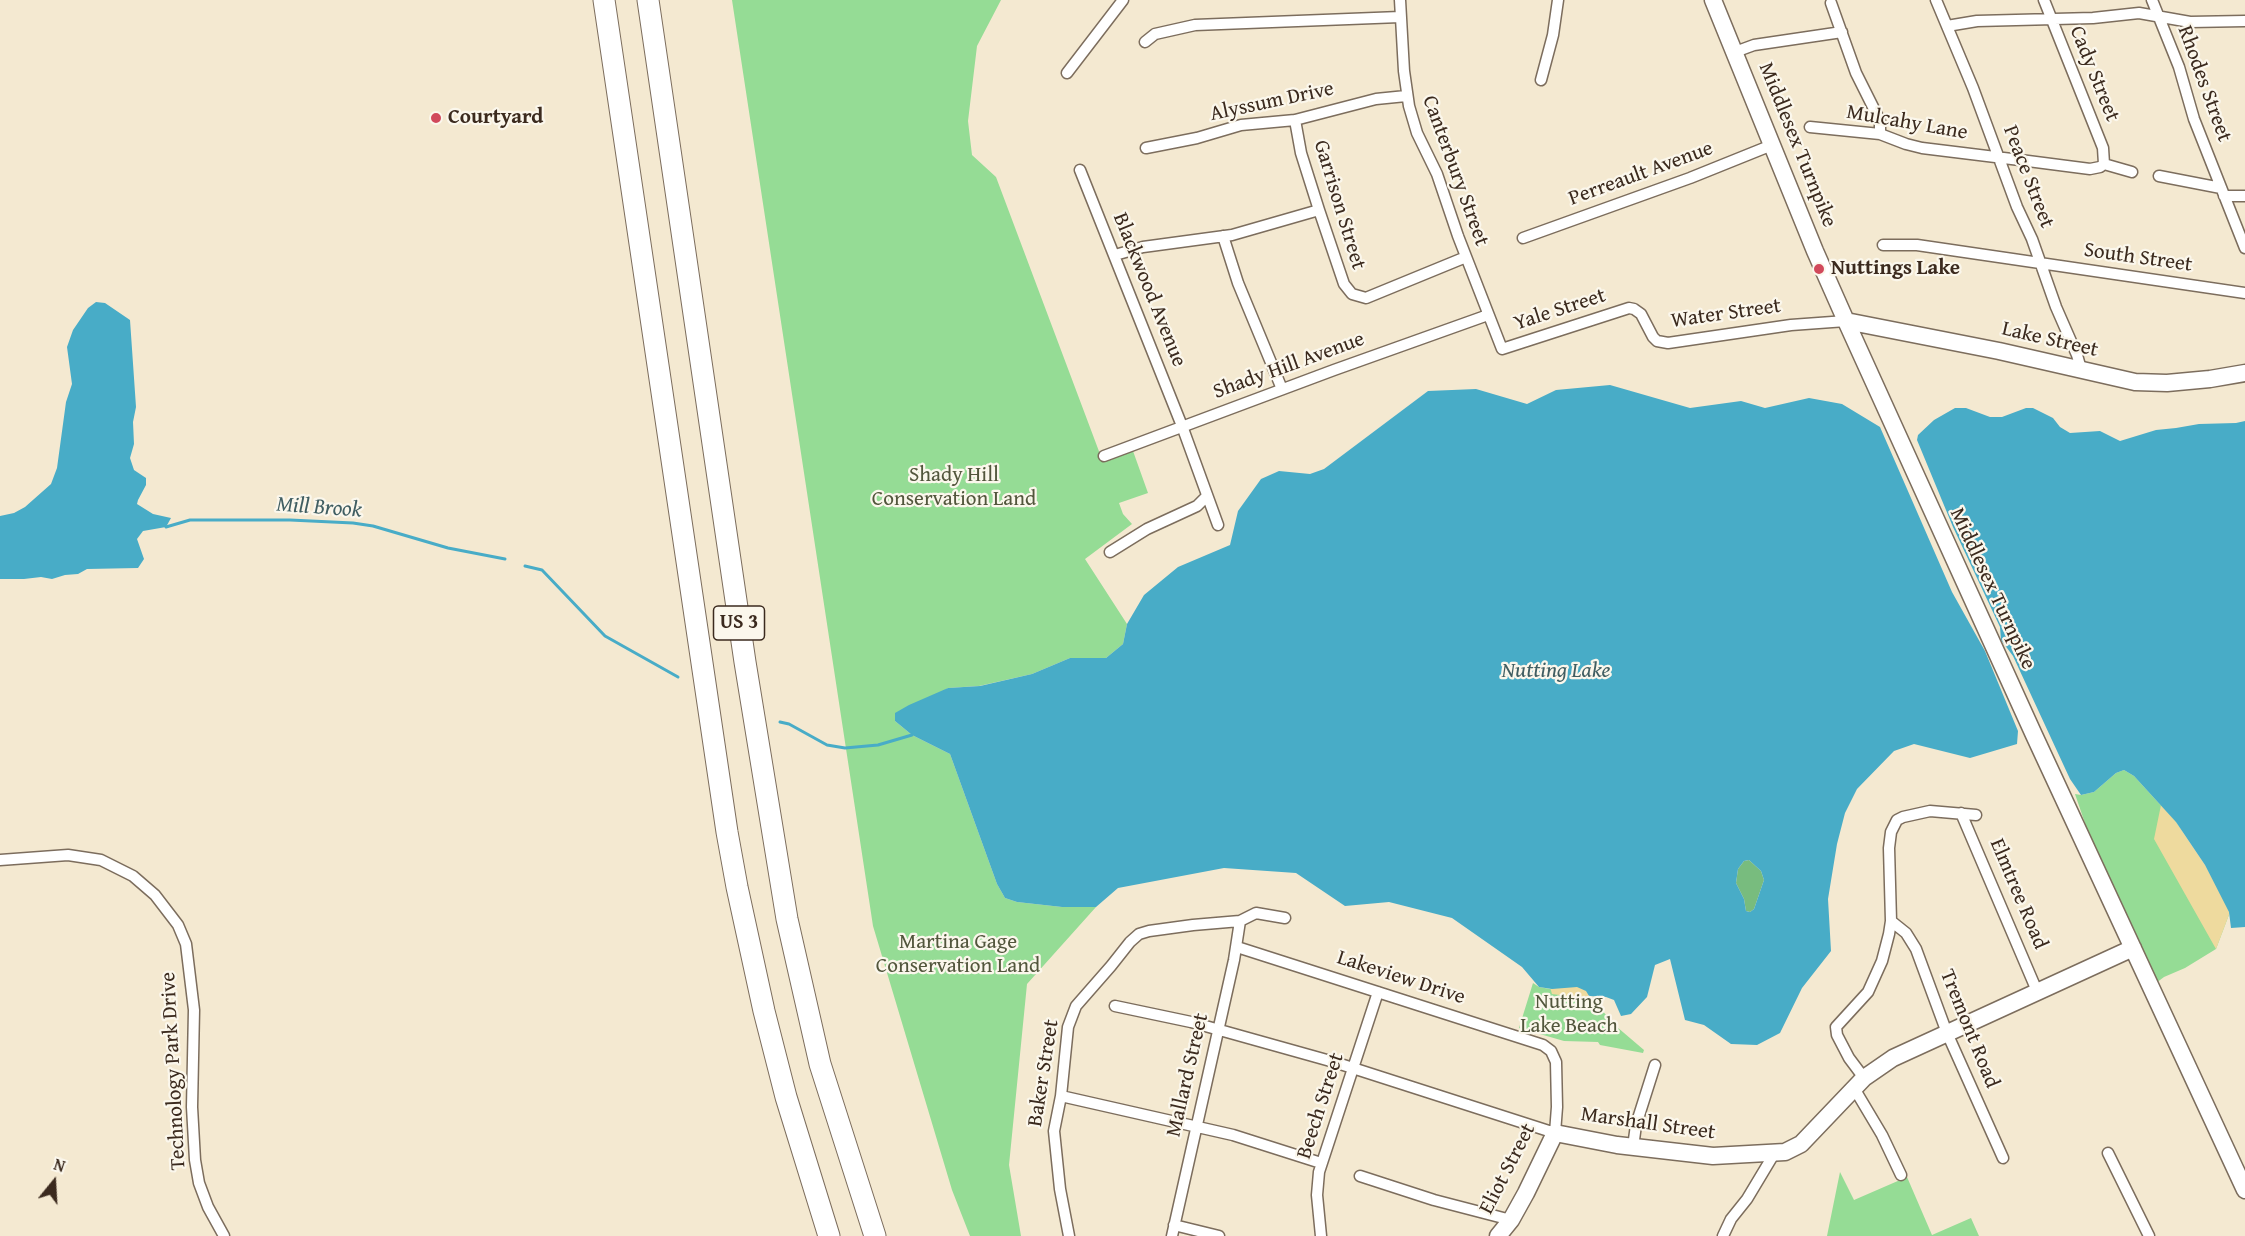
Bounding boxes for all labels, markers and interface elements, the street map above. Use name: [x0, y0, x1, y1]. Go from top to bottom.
street label: Rhodes Street: [2171, 22, 2237, 146]
street label: Cady Street: [2063, 23, 2125, 125]
street label: Middlesex Turnpike: [1752, 59, 1842, 231]
street label: Alyssum Drive: [1208, 77, 1336, 127]
street label: Canterbury Street: [1416, 92, 1494, 250]
street label: Mulcahy Lane: [1845, 100, 1969, 146]
place label: Courtyard: [448, 105, 543, 131]
marker: Courtyard: [429, 111, 443, 125]
street label: Peace Street: [1997, 122, 2059, 232]
street label: Perreault Avenue: [1565, 136, 1717, 212]
street label: Garrison Street: [1307, 137, 1371, 273]
street label: Blackwood Avenue: [1107, 209, 1191, 371]
street label: South Street: [2082, 238, 2194, 278]
place label: Nuttings Lake: [1831, 256, 1960, 282]
marker: Nuttings Lake: [1812, 262, 1826, 276]
street label: Yale Street: [1511, 283, 1609, 337]
street label: Water Street: [1669, 294, 1783, 334]
street label: Lake Street: [1999, 317, 2101, 363]
street label: Shady Hill Avenue: [1210, 327, 1368, 405]
park label: Shady Hill Conservation Land: [872, 463, 1036, 513]
water label: Mill Brook: [275, 492, 363, 524]
street label: Middlesex Turnpike: [1944, 504, 2040, 674]
road number: US 3: [714, 606, 764, 640]
water label: Nutting Lake: [1502, 658, 1610, 684]
street label: Elmtree Road: [1983, 835, 2053, 953]
park label: Martina Gage Conservation Land: [876, 930, 1040, 980]
street label: Lakeview Drive: [1334, 945, 1468, 1011]
street label: Tremont Road: [1934, 966, 2004, 1092]
street label: Technology Park Drive: [156, 971, 192, 1171]
park label: Nutting Lake Beach: [1520, 990, 1618, 1040]
street label: Mallard Street: [1162, 1011, 1214, 1139]
street label: Baker Street: [1023, 1018, 1065, 1128]
street label: Beech Street: [1292, 1050, 1350, 1162]
street label: Marshall Street: [1579, 1102, 1717, 1146]
street label: Eliot Street: [1474, 1119, 1542, 1219]
north arrow: [24, 1152, 84, 1212]
text: N: [51, 1152, 68, 1178]

